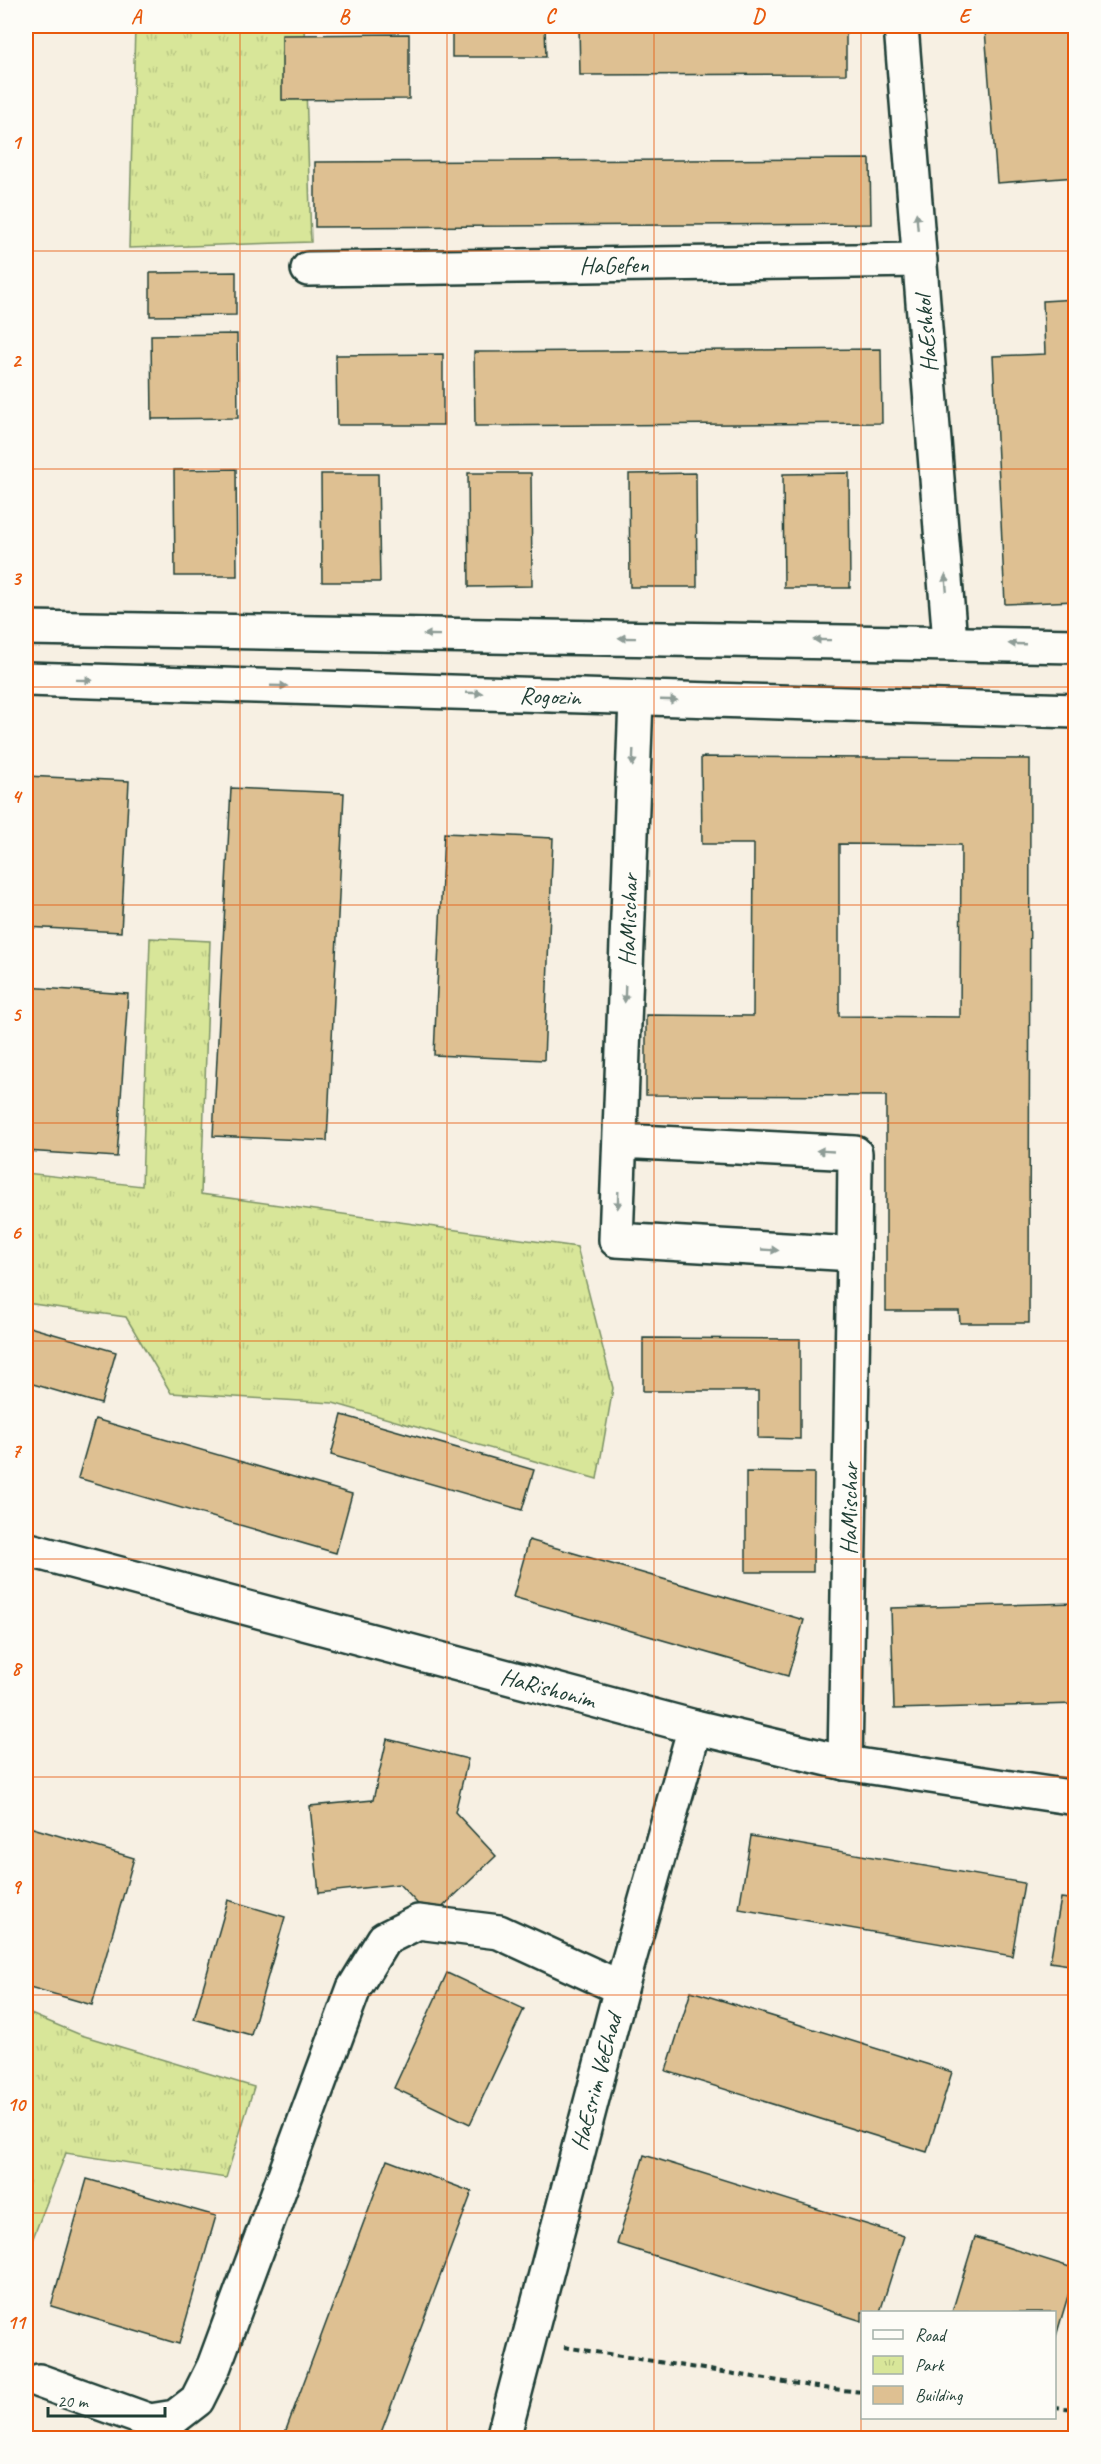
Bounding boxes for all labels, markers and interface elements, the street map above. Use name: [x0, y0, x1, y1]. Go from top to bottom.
text: A: [131, 4, 143, 29]
text: B: [339, 4, 351, 29]
text: C: [545, 4, 557, 29]
text: D: [752, 4, 766, 29]
text: E: [959, 4, 973, 29]
text: 1: [12, 130, 23, 155]
one-way arrow: [912, 212, 922, 231]
street label: HaGefen: [579, 249, 649, 281]
street label: HaEshkol: [907, 290, 944, 374]
text: 2: [12, 348, 23, 373]
text: 3: [12, 566, 23, 591]
one-way arrow: [941, 574, 951, 593]
one-way arrow: [423, 630, 442, 640]
one-way arrow: [618, 633, 637, 642]
one-way arrow: [813, 635, 832, 645]
one-way arrow: [1008, 639, 1027, 648]
one-way arrow: [74, 675, 93, 685]
street label: Rogozin: [519, 680, 582, 712]
one-way arrow: [269, 682, 288, 691]
one-way arrow: [464, 689, 483, 698]
one-way arrow: [659, 695, 678, 705]
one-way arrow: [629, 748, 638, 767]
text: 4: [12, 784, 24, 809]
street label: HaMischar: [611, 871, 645, 966]
one-way arrow: [620, 985, 630, 1004]
text: 5: [12, 1002, 23, 1027]
one-way arrow: [816, 1147, 835, 1156]
one-way arrow: [613, 1190, 622, 1209]
text: 6: [11, 1220, 22, 1245]
one-way arrow: [761, 1245, 780, 1254]
text: 7: [12, 1438, 23, 1463]
street label: HaMischar: [833, 1461, 865, 1555]
text: 8: [12, 1656, 24, 1681]
street label: HaRishonim: [497, 1661, 601, 1716]
text: 9: [12, 1874, 23, 1899]
street label: HaEsrim VeEhad: [563, 2007, 630, 2153]
text: 10: [7, 2092, 27, 2117]
text: 11: [7, 2310, 27, 2335]
legend: [861, 2311, 1056, 2419]
text: Road: [915, 2324, 948, 2346]
text: Park: [915, 2354, 945, 2376]
scale bar: [48, 2380, 165, 2418]
text: Building: [915, 2384, 964, 2406]
text: 20 m: [57, 2390, 90, 2412]

